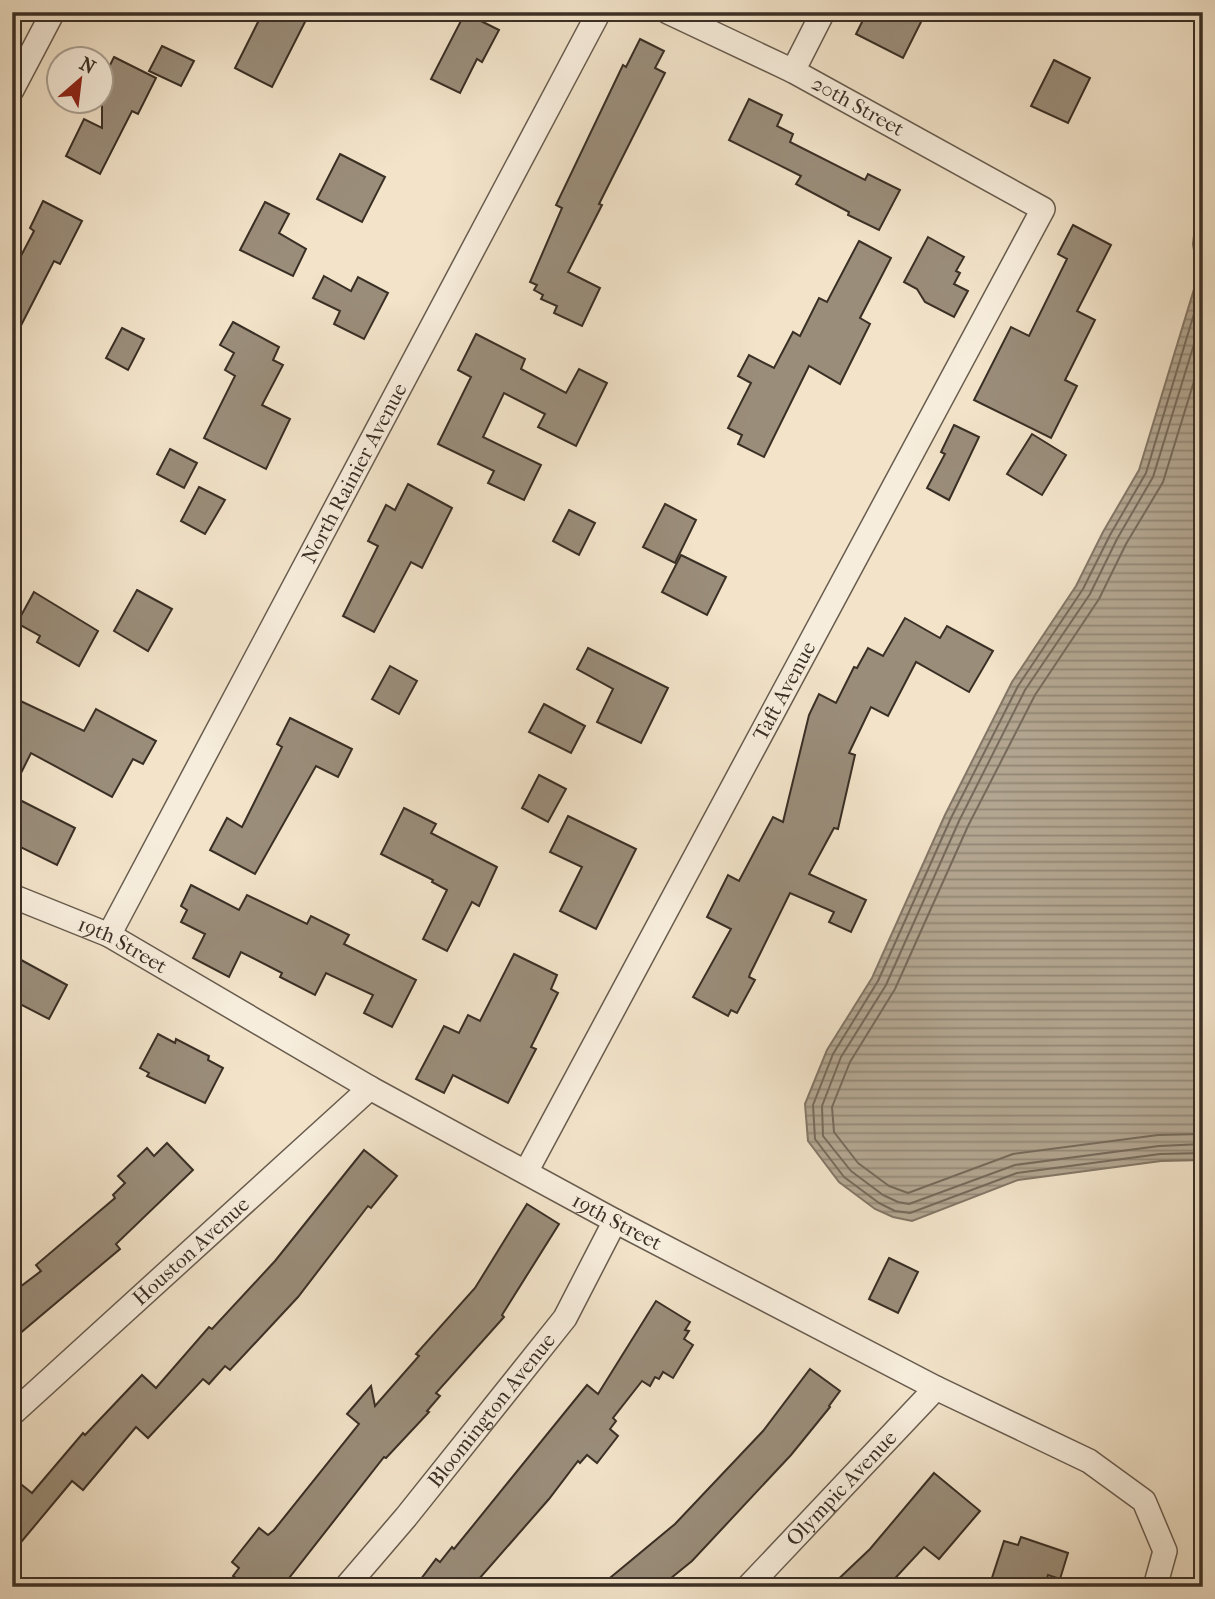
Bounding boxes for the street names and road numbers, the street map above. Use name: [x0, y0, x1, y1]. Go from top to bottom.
street label: 20th Street: [808, 71, 909, 141]
street label: North Rainier Avenue: [297, 379, 412, 567]
street label: Taft Avenue: [748, 637, 821, 745]
street label: 19th Street: [74, 912, 172, 979]
street label: 19th Street: [568, 1188, 666, 1255]
street label: Houston Avenue: [128, 1192, 254, 1310]
street label: Bloomington Avenue: [423, 1328, 560, 1492]
street label: Olympic Avenue: [781, 1426, 901, 1551]

